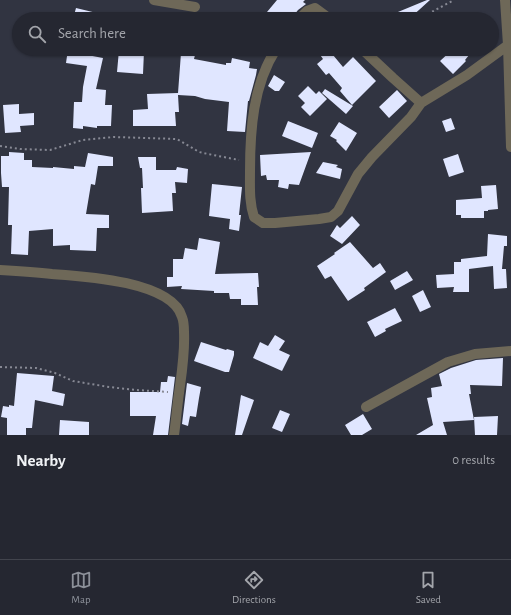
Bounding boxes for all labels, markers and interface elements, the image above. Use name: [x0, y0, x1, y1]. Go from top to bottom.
search box: [12, 12, 499, 56]
icon: search: [26, 23, 48, 45]
text: Search here: [58, 26, 126, 41]
text: Nearby: [16, 452, 66, 469]
text: 0 results: [452, 454, 495, 467]
tab: Map: [70, 569, 92, 606]
tab: Directions: [232, 569, 276, 606]
tab: Saved: [416, 569, 441, 606]

